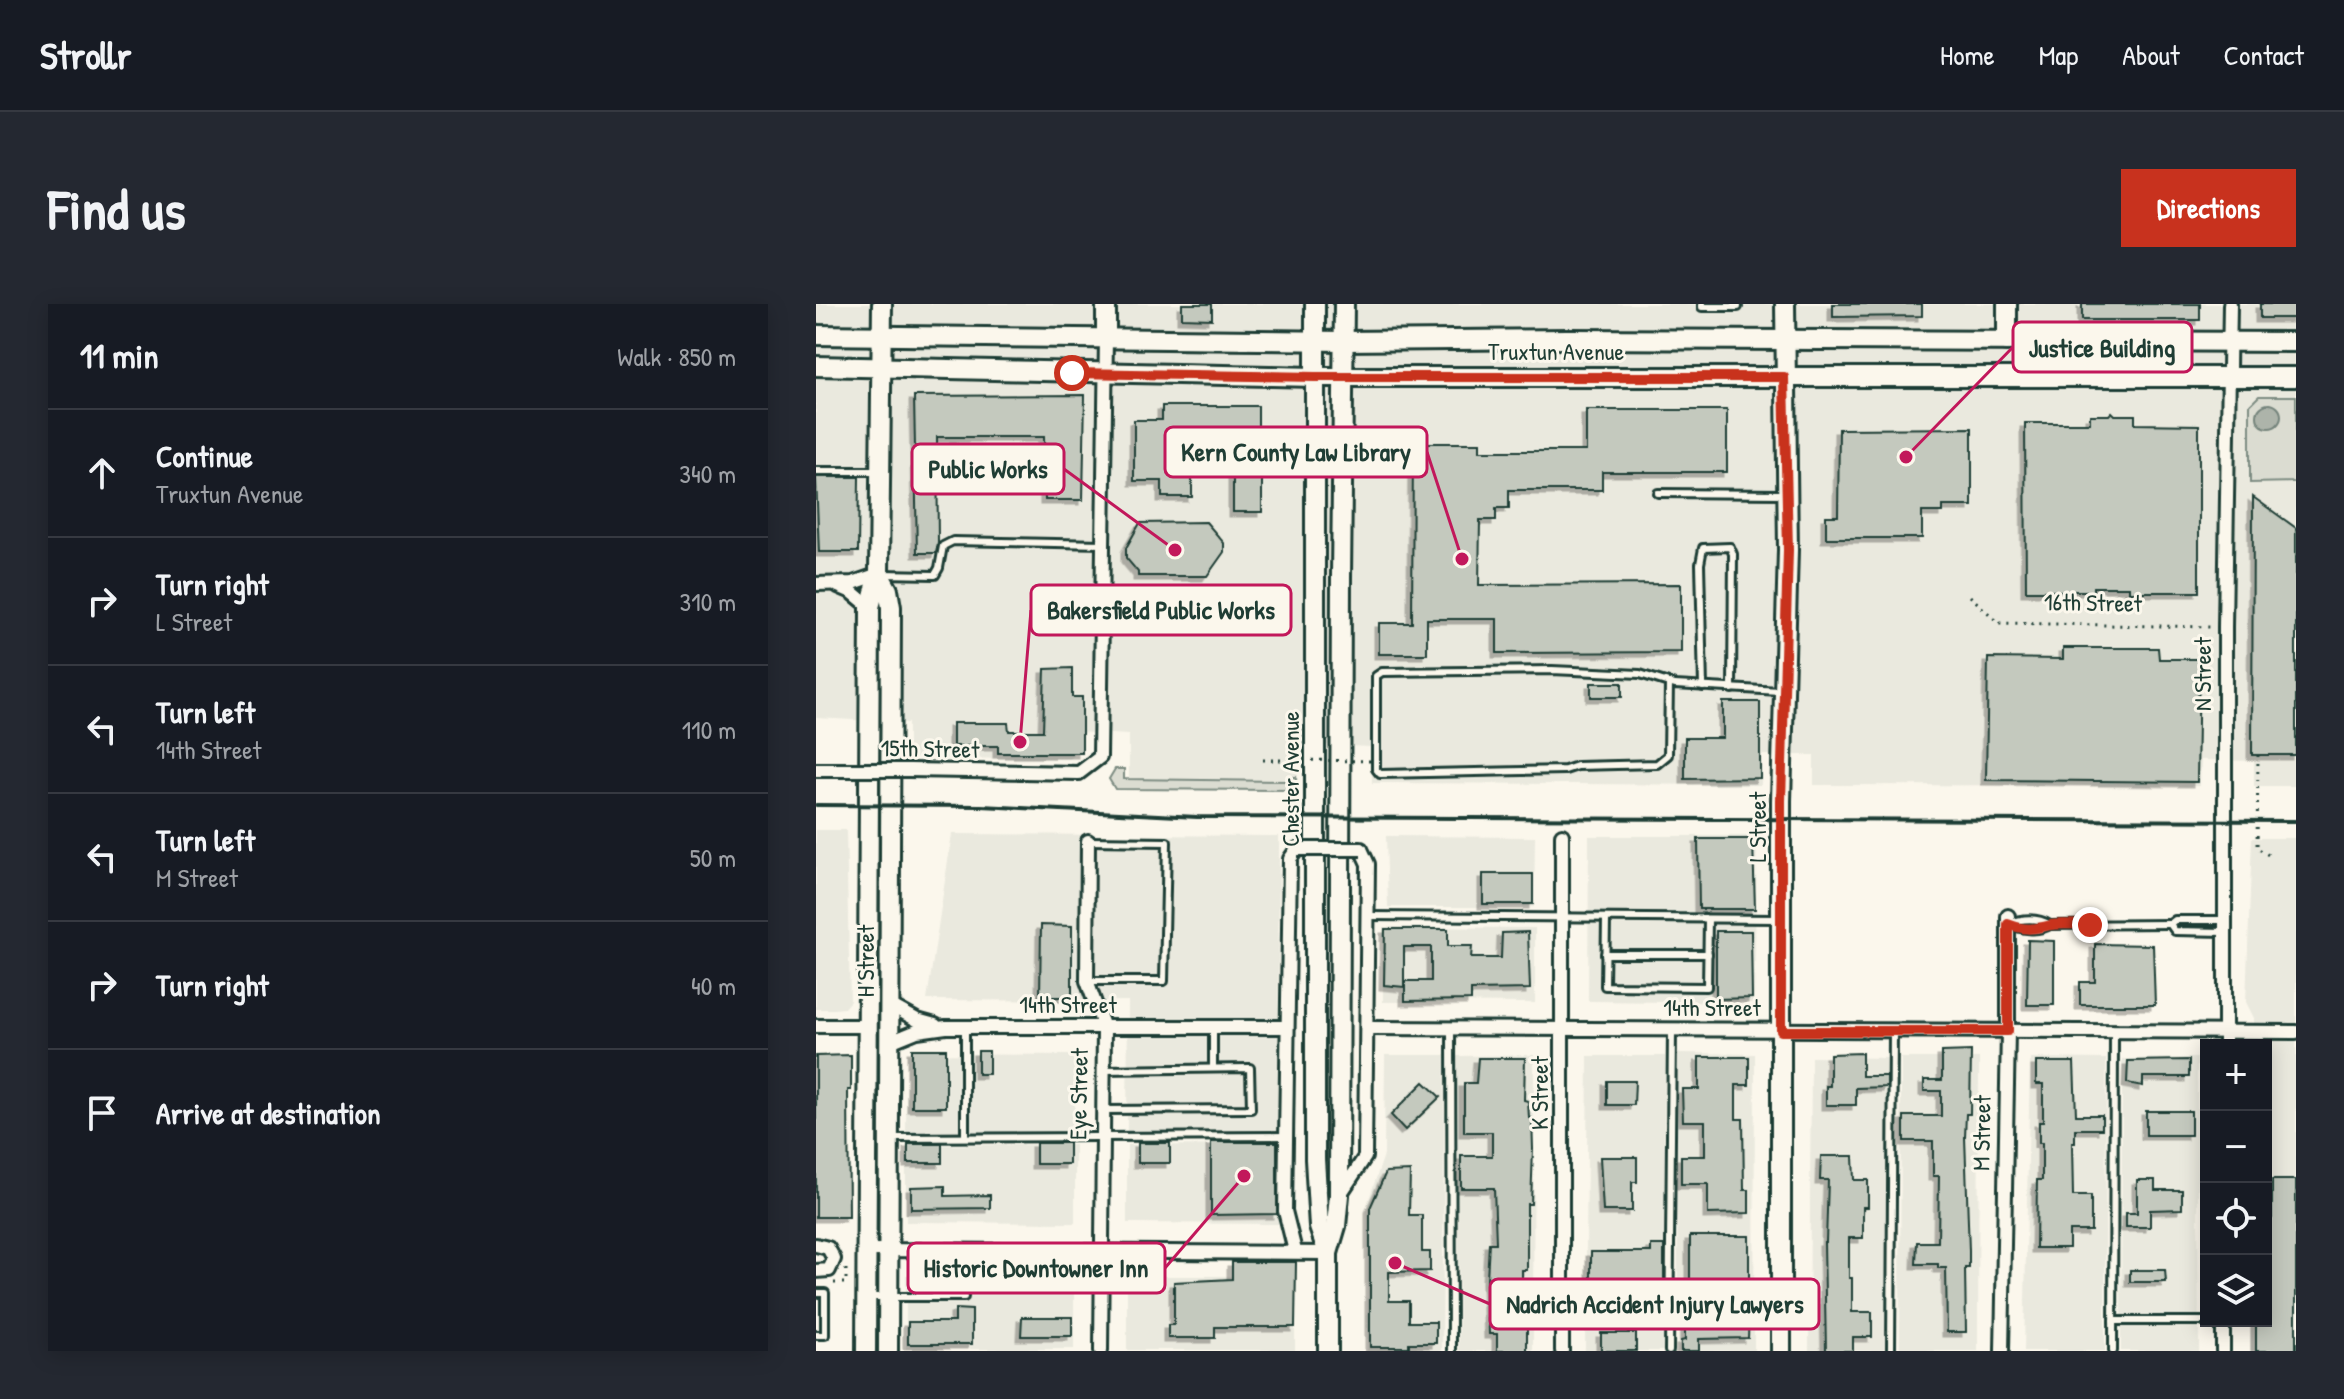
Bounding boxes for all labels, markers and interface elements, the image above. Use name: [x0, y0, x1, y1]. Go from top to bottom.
text: Strollr: [40, 29, 131, 81]
text: Home: [1940, 36, 1995, 74]
text: Map: [2039, 36, 2078, 74]
text: About: [2122, 36, 2180, 74]
text: Contact: [2224, 36, 2304, 74]
button: Directions: [2121, 169, 2296, 247]
text: Find us: [48, 171, 186, 246]
callout: Justice Building: [2013, 322, 2192, 372]
text: Justice Building: [2029, 330, 2176, 366]
text: 11 min: [80, 333, 159, 379]
street label: Truxtun Avenue: [1488, 335, 1624, 367]
text: Walk · 850 m: [617, 339, 736, 374]
route start: [1054, 355, 1090, 391]
callout: Kern County Law Library: [1165, 427, 1427, 477]
text: Kern County Law Library: [1181, 434, 1411, 470]
text: Continue: [156, 436, 253, 476]
callout: Public Works: [912, 444, 1064, 494]
icon: ahead: [80, 451, 124, 495]
text: Public Works: [928, 451, 1048, 486]
text: 340 m: [679, 456, 736, 491]
text: Truxtun Avenue: [156, 476, 303, 511]
text: Turn right: [156, 564, 269, 604]
icon: right: [80, 579, 124, 623]
text: 310 m: [680, 584, 736, 619]
callout: Bakersfield Public Works: [1031, 585, 1291, 635]
street label: 16th Street: [2044, 585, 2143, 619]
text: Bakersfield Public Works: [1047, 592, 1275, 627]
text: L Street: [156, 604, 232, 639]
street label: N Street: [2186, 636, 2218, 711]
text: Turn left: [156, 692, 255, 732]
icon: left: [80, 707, 124, 751]
street label: Chester Avenue: [1274, 711, 1306, 847]
text: 110 m: [682, 712, 736, 747]
street label: 15th Street: [880, 731, 980, 765]
text: 14th Street: [156, 732, 262, 767]
street label: L Street: [1741, 791, 1773, 862]
text: Turn left: [156, 820, 255, 860]
icon: left: [80, 835, 124, 879]
text: 50 m: [690, 840, 736, 875]
text: M Street: [156, 860, 238, 895]
route end: [2072, 907, 2108, 943]
street label: H Street: [849, 924, 881, 997]
icon: right: [80, 963, 124, 1007]
text: Turn right: [156, 965, 269, 1005]
text: 40 m: [691, 968, 736, 1003]
street label: 14th Street: [1019, 988, 1117, 1020]
street label: 14th Street: [1663, 991, 1761, 1023]
map controls: [2200, 1039, 2272, 1327]
button: +: [2200, 1039, 2272, 1111]
street label: Eye Street: [1061, 1047, 1095, 1140]
street label: K Street: [1523, 1055, 1555, 1130]
icon: arrive: [80, 1091, 124, 1135]
text: Arrive at destination: [156, 1093, 381, 1133]
street label: M Street: [1964, 1094, 1998, 1171]
button: −: [2200, 1111, 2272, 1183]
button: locate: [2200, 1183, 2272, 1255]
callout: Historic Downtowner Inn: [908, 1243, 1165, 1293]
text: Historic Downtowner Inn: [923, 1250, 1149, 1285]
button: layers: [2200, 1255, 2272, 1327]
callout: Nadrich Accident Injury Lawyers: [1490, 1279, 1819, 1329]
text: Nadrich Accident Injury Lawyers: [1506, 1286, 1804, 1322]

